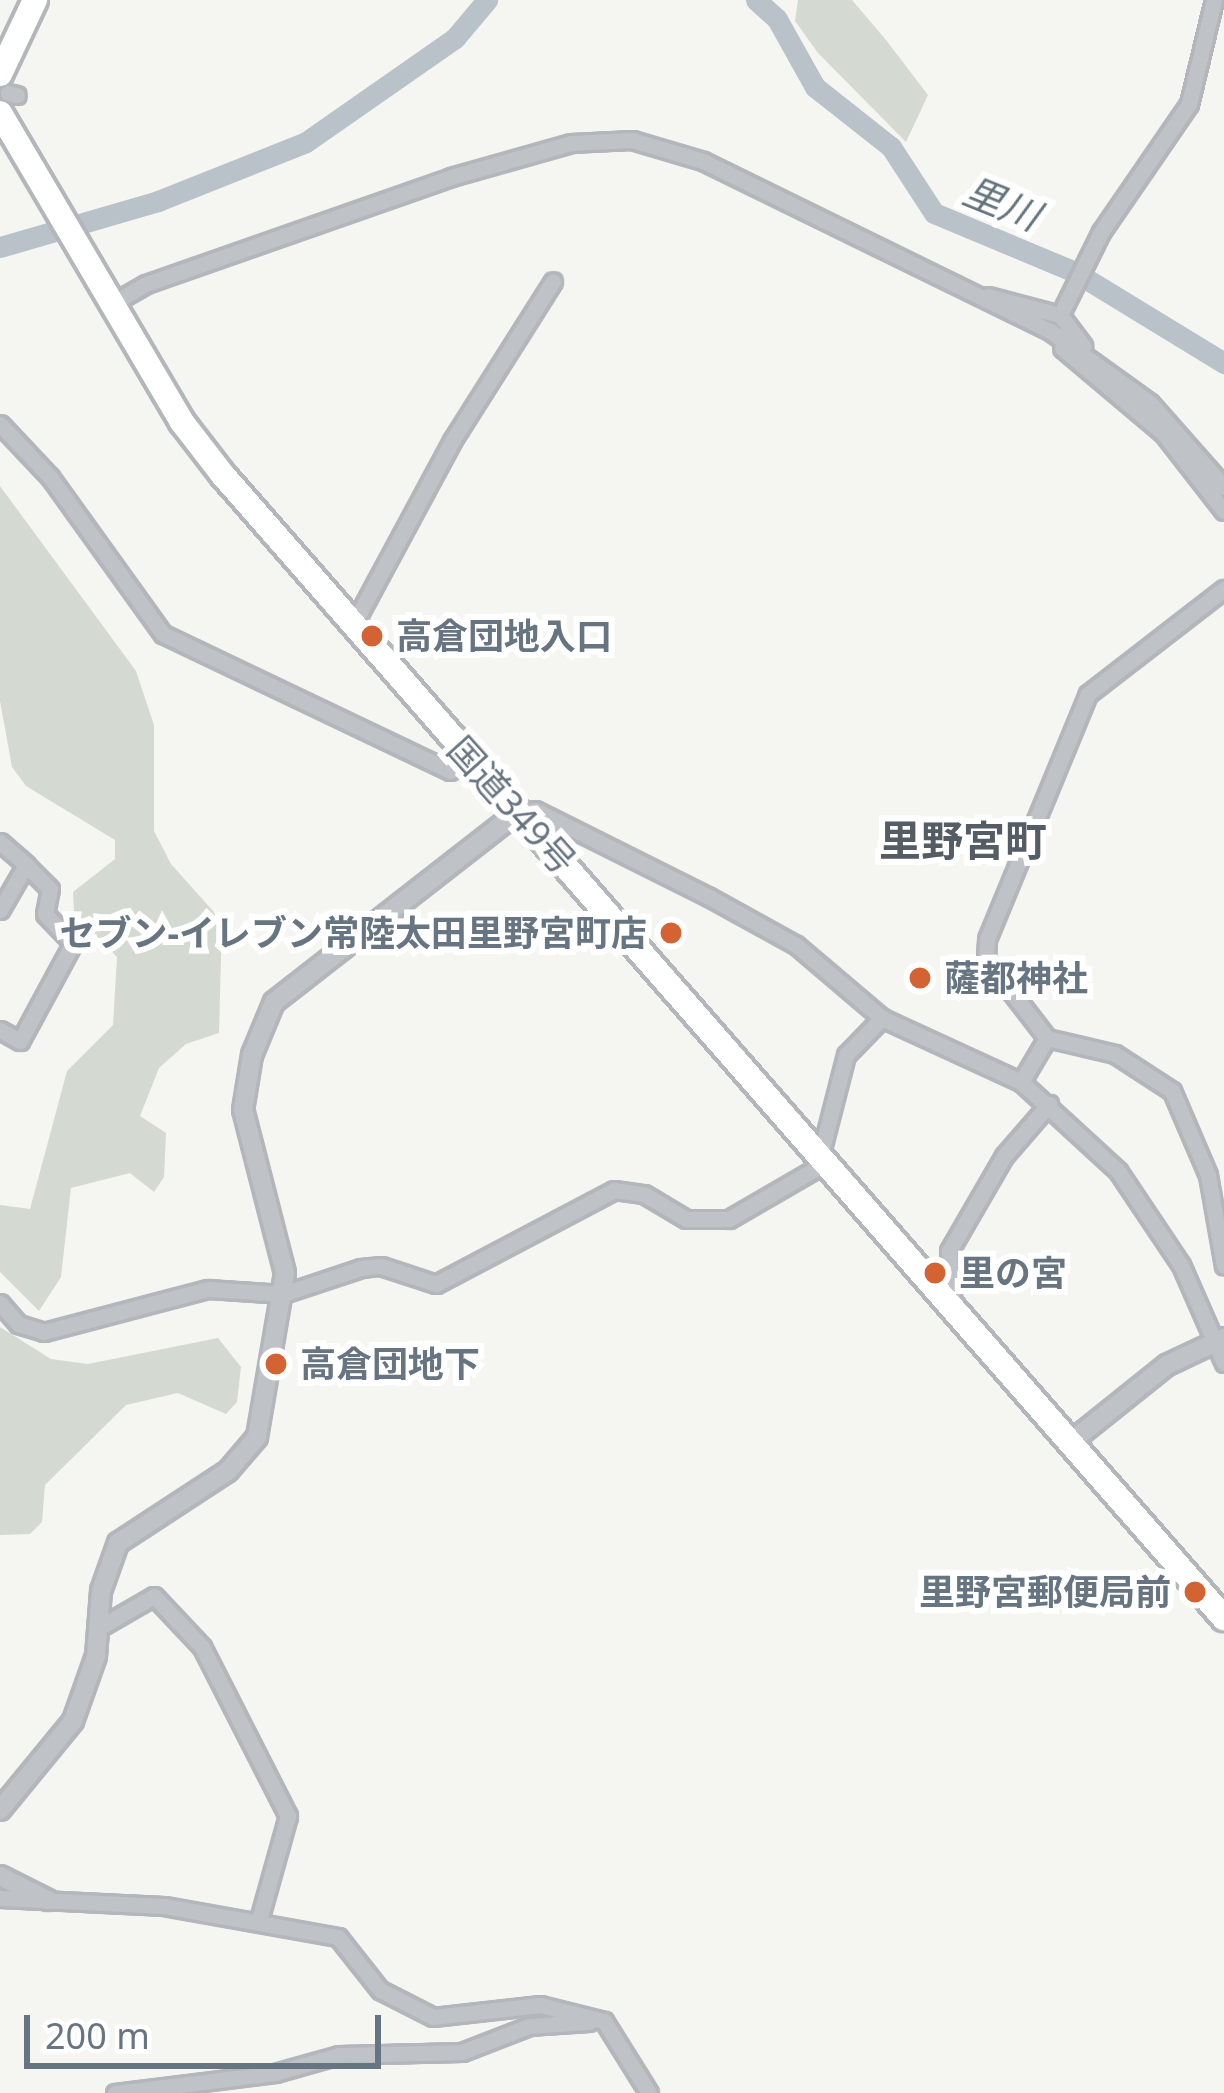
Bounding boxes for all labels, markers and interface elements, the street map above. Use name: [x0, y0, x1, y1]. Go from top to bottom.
water label: 里川: [957, 167, 1047, 239]
place label: 高倉団地入口: [396, 614, 612, 658]
marker: 高倉団地入口: [359, 623, 385, 649]
street label: 国道349号: [439, 727, 585, 883]
district label: 里野宮町: [879, 815, 1047, 865]
place label: セブン-イレブン常陸太田里野宮町店: [59, 911, 647, 955]
marker: セブン-イレブン常陸太田里野宮町店: [658, 920, 684, 946]
place label: 薩都神社: [944, 956, 1088, 1000]
marker: 薩都神社: [907, 965, 933, 991]
place label: 里の宮: [959, 1251, 1067, 1295]
marker: 里の宮: [922, 1260, 948, 1286]
place label: 高倉団地下: [300, 1342, 480, 1386]
marker: 高倉団地下: [263, 1351, 289, 1377]
place label: 里野宮郵便局前: [919, 1570, 1171, 1614]
marker: 里野宮郵便局前: [1182, 1579, 1208, 1605]
scale bar: [30, 1991, 387, 2065]
text: 200 m: [45, 2011, 150, 2060]

